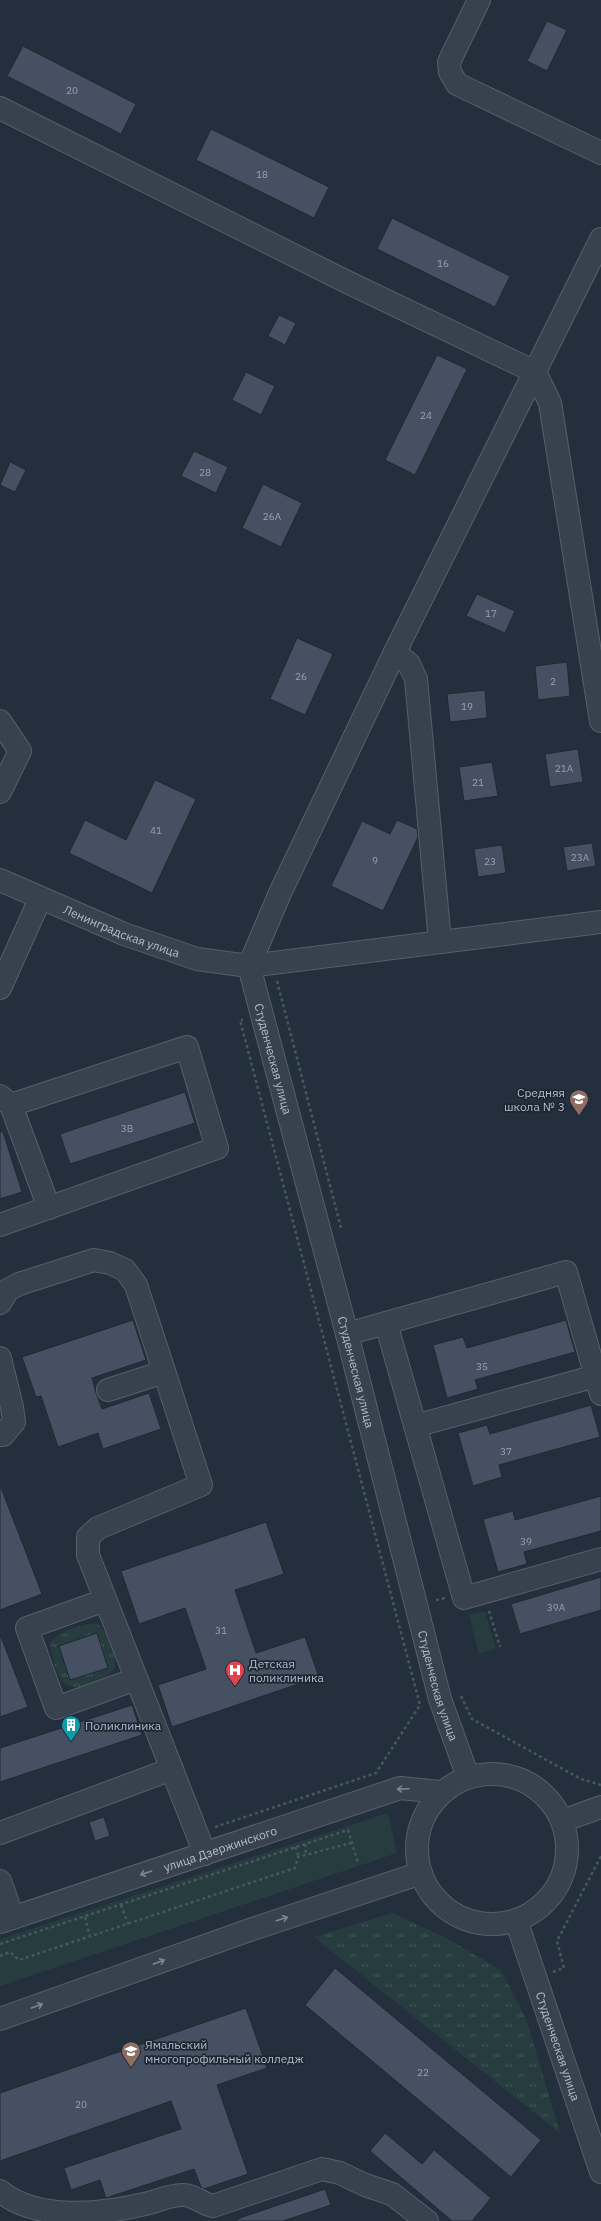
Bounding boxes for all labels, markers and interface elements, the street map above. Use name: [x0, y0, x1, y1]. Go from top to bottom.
house number: 20: [66, 84, 78, 97]
house number: 18: [256, 168, 268, 181]
house number: 16: [437, 257, 449, 270]
house number: 24: [420, 409, 432, 422]
house number: 28: [199, 466, 211, 479]
house number: 26А: [263, 510, 282, 523]
house number: 17: [485, 607, 497, 620]
house number: 26: [295, 670, 307, 683]
house number: 2: [550, 675, 556, 688]
house number: 19: [461, 700, 473, 713]
house number: 21А: [555, 762, 574, 775]
house number: 21: [472, 776, 484, 789]
house number: 41: [150, 824, 162, 837]
house number: 23А: [571, 851, 590, 864]
house number: 9: [372, 854, 378, 867]
house number: 23: [484, 855, 496, 868]
street label: Ленинградская улица: [61, 901, 182, 960]
street label: Студенческая улица: [252, 1002, 296, 1117]
place label: Средняя школа № 3: [504, 1085, 565, 1114]
school or university icon: Средняя школа № 3: [568, 1088, 590, 1116]
house number: 3В: [121, 1122, 133, 1135]
street label: Студенческая улица: [335, 1315, 378, 1430]
house number: 35: [476, 1360, 488, 1373]
house number: 37: [500, 1445, 512, 1458]
house number: 39: [520, 1535, 532, 1548]
house number: 39А: [547, 1601, 566, 1614]
house number: 31: [215, 1624, 227, 1637]
street label: Студенческая улица: [415, 1629, 462, 1743]
place label: Детская поликлиника: [249, 1656, 324, 1685]
hospital icon: Детская поликлиника: [224, 1659, 246, 1687]
building icon: Поликлиника: [60, 1714, 82, 1742]
place label: Поликлиника: [85, 1718, 162, 1733]
one-way arrow: [396, 1786, 409, 1793]
street label: улица Дзержинского: [161, 1822, 279, 1874]
one-way arrow: [140, 1869, 152, 1877]
one-way arrow: [275, 1915, 288, 1922]
one-way arrow: [153, 1958, 166, 1965]
street label: Студенческая улица: [533, 1989, 584, 2103]
one-way arrow: [30, 2001, 42, 2009]
place label: Ямальский многопрофильный колледж: [145, 2037, 304, 2066]
school or university icon: Ямальский многопрофильный колледж: [120, 2040, 142, 2068]
house number: 22: [417, 2066, 429, 2079]
house number: 20: [75, 2098, 87, 2111]

